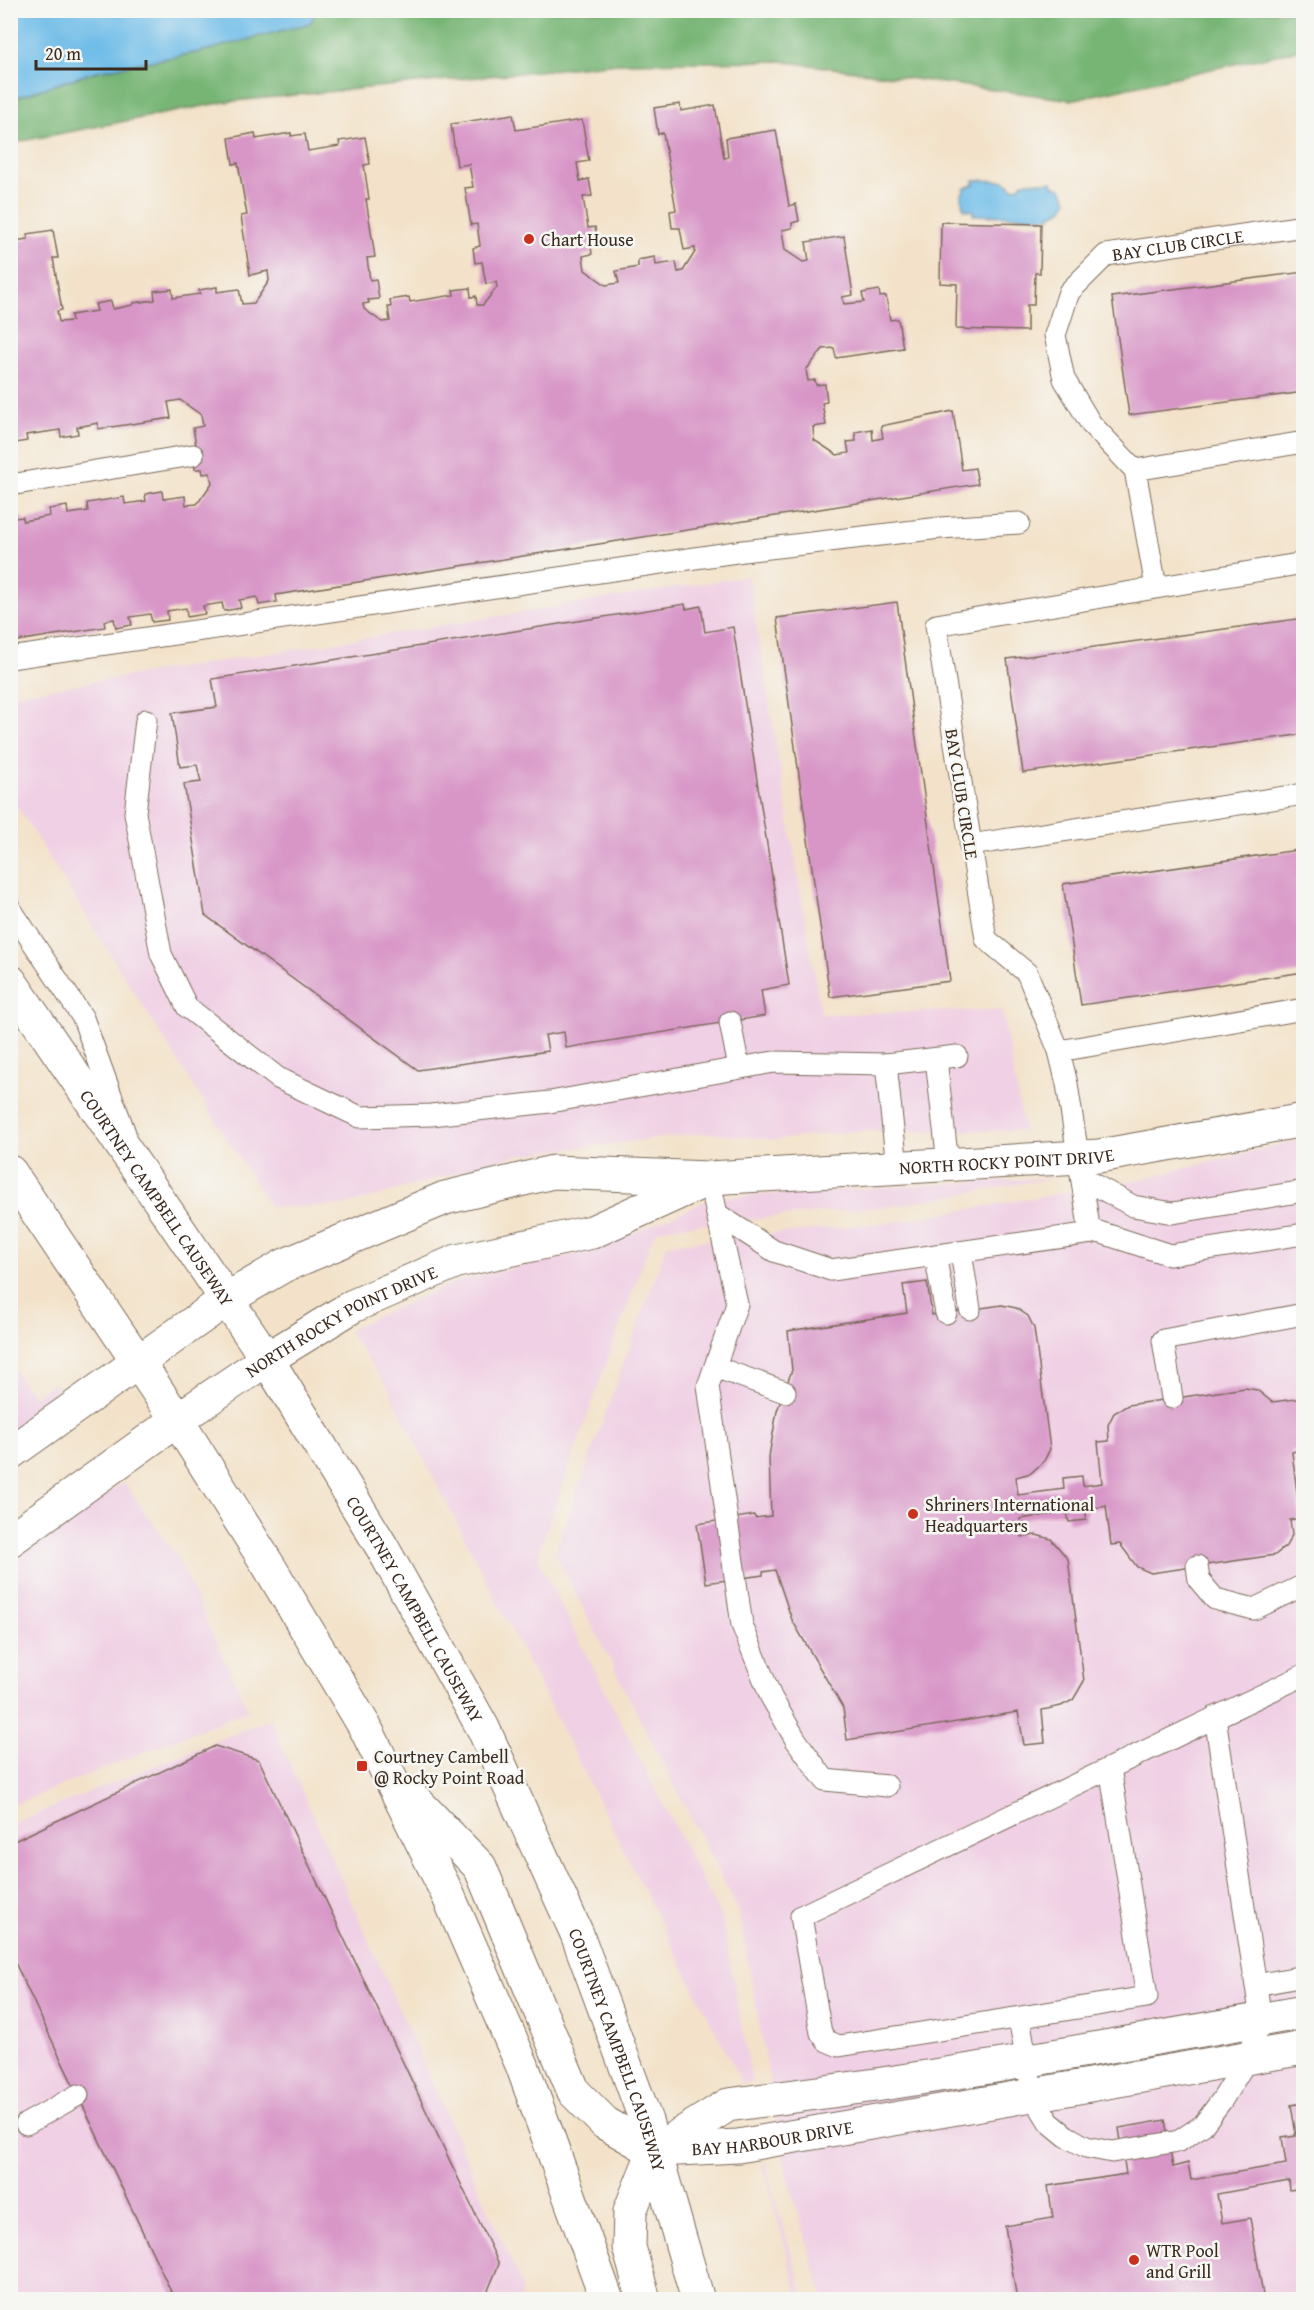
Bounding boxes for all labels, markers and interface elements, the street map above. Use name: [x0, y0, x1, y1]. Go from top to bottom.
scale bar: [36, 33, 146, 71]
text: 20 m: [45, 40, 81, 67]
street label: BAY CLUB CIRCLE: [1110, 222, 1245, 267]
place label: Chart House: [541, 226, 634, 253]
marker: Chart House: [522, 232, 536, 246]
street label: BAY CLUB CIRCLE: [938, 727, 986, 861]
street label: COURTNEY CAMPBELL CAUSEWAY: [74, 1084, 241, 1312]
street label: NORTH ROCKY POINT DRIVE: [898, 1140, 1116, 1181]
street label: NORTH ROCKY POINT DRIVE: [240, 1258, 441, 1384]
street label: COURTNEY CAMPBELL CAUSEWAY: [340, 1490, 491, 1728]
place label: Shriners International Headquarters: [925, 1491, 1094, 1539]
marker: Shriners International Headquarters: [906, 1507, 920, 1521]
place label: Courtney Cambell @ Rocky Point Road: [374, 1743, 525, 1791]
marker: Courtney Cambell @ Rocky Point Road: [355, 1759, 369, 1773]
street label: COURTNEY CAMPBELL CAUSEWAY: [562, 1923, 674, 2175]
street label: BAY HARBOUR DRIVE: [691, 2113, 855, 2162]
place label: WTR Pool and Grill: [1146, 2237, 1219, 2285]
marker: WTR Pool and Grill: [1127, 2253, 1141, 2267]

